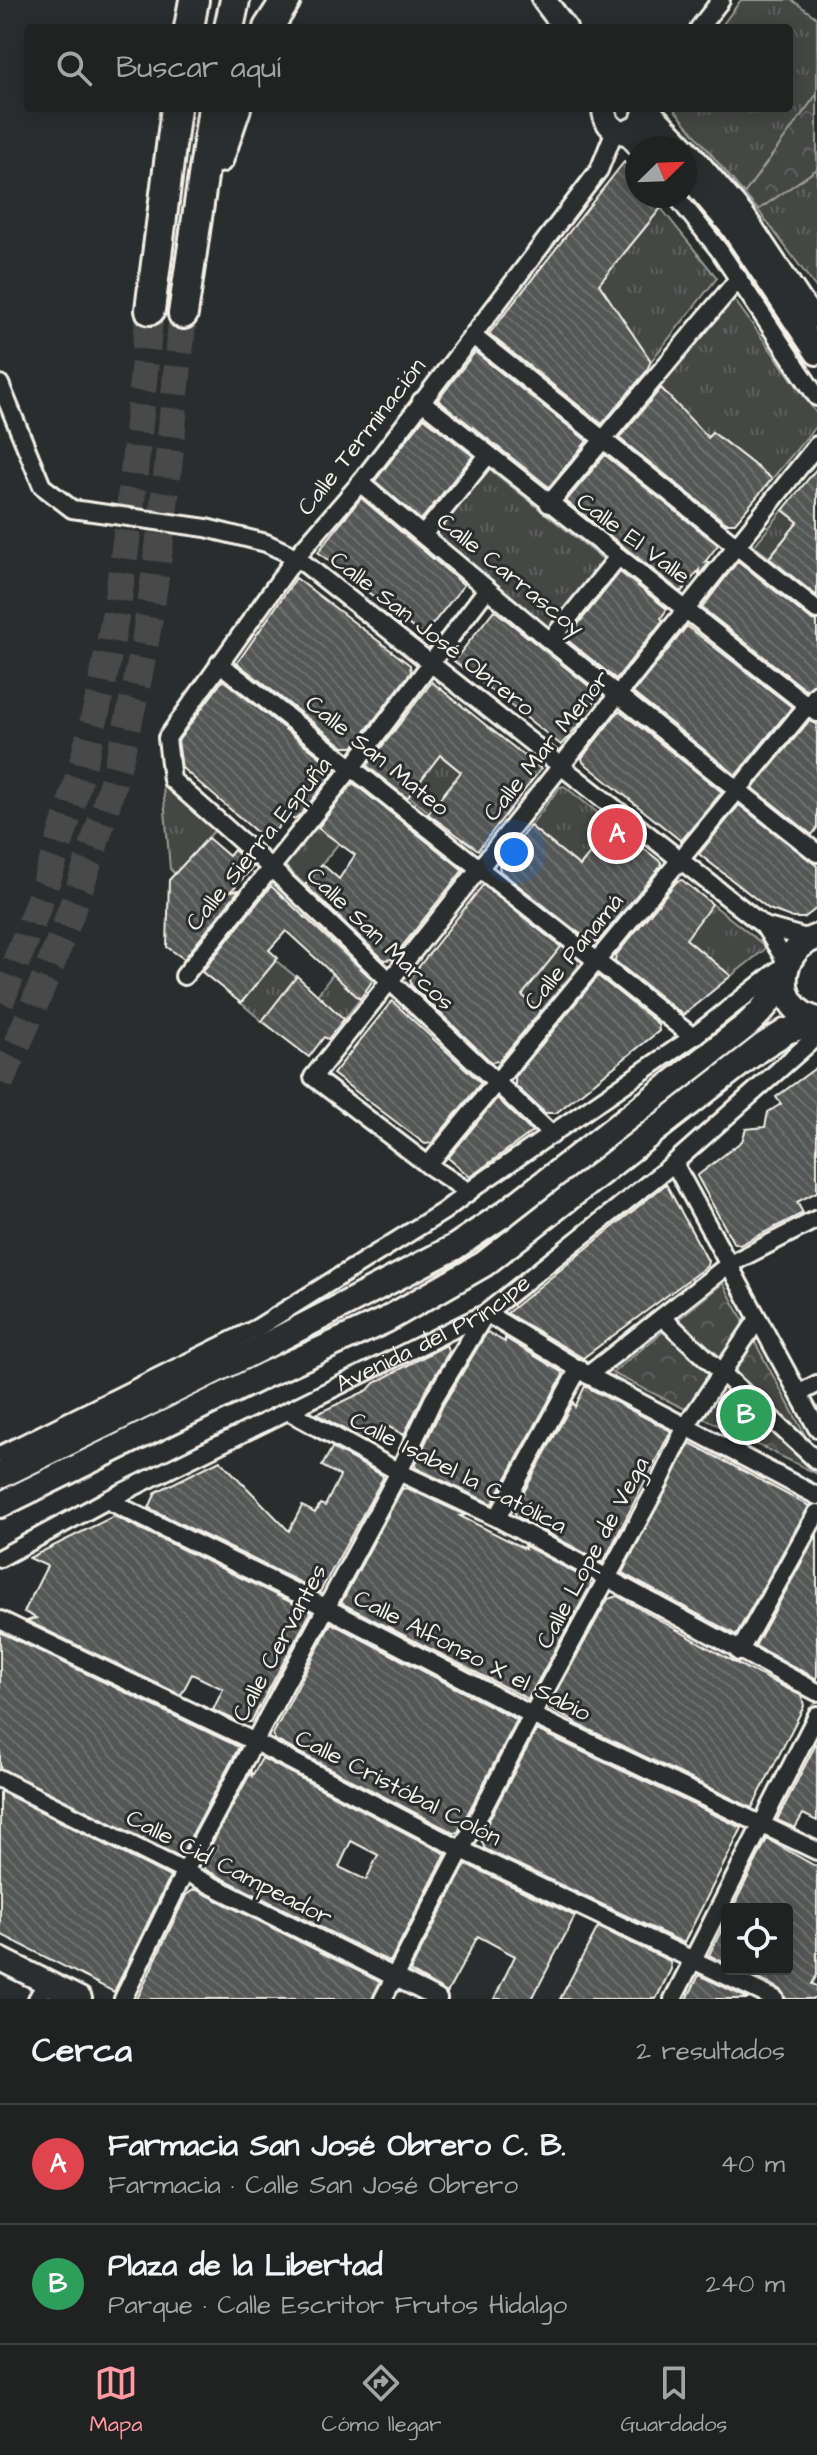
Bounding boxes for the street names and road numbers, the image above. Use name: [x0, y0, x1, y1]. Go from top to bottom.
street label: Calle Terminación: [290, 351, 434, 523]
street label: Calle El Valle: [569, 485, 697, 593]
street label: Calle Carrascoy: [428, 505, 591, 646]
street label: Calle San José Obrero: [322, 543, 542, 725]
street label: Calle Mar Menor: [475, 663, 619, 829]
street label: Calle San Mateo: [298, 687, 457, 825]
street label: Calle Sierra Espuña: [178, 749, 340, 939]
street label: Calle San Marcos: [298, 859, 462, 1019]
street label: Calle Panamá: [516, 886, 632, 1018]
street label: Avenida del Príncipe: [330, 1267, 538, 1402]
street label: Calle Isabel la Católica: [343, 1403, 573, 1543]
street label: Calle Lope de Vega: [528, 1451, 659, 1655]
street label: Calle Cervantes: [224, 1558, 336, 1728]
street label: Calle Alfonso X el Sabio: [348, 1581, 597, 1731]
street label: Calle Cristóbal Colón: [289, 1721, 507, 1855]
street label: Calle Cid Campeador: [120, 1801, 338, 1935]

